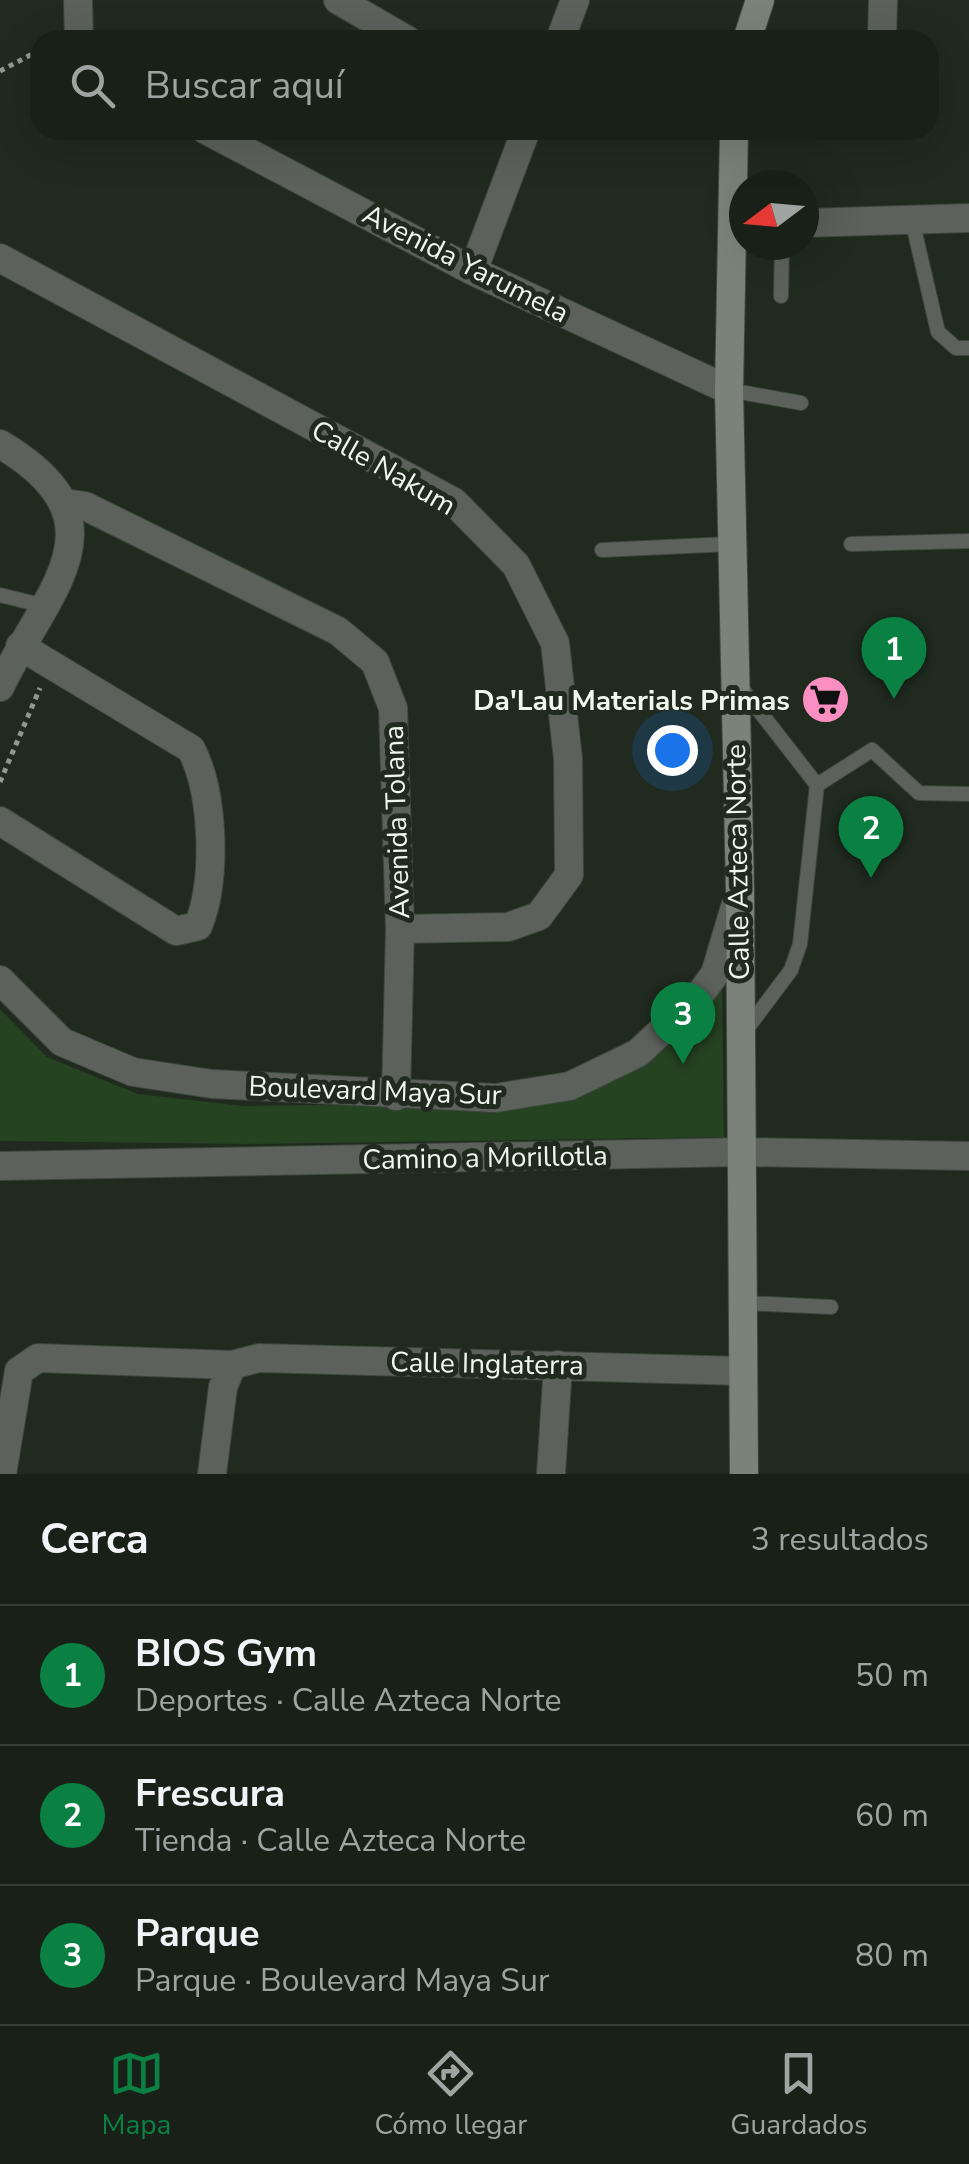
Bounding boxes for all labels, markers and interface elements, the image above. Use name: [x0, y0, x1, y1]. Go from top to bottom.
search box: [30, 30, 939, 140]
icon: search: [65, 58, 120, 113]
text: Buscar aquí: [145, 60, 344, 111]
north arrow: [729, 170, 819, 260]
street label: Avenida Yarumela: [356, 196, 575, 332]
street label: Calle Nakum: [304, 411, 463, 525]
pin: 1: [862, 616, 926, 699]
supermarket icon: Da'Lau Materials Primas: [799, 674, 851, 726]
place label: Da'Lau Materials Primas: [473, 682, 790, 720]
street label: Avenida Tolana: [375, 725, 419, 919]
your location: [647, 725, 698, 776]
street label: Calle Azteca Norte: [717, 744, 759, 980]
pin: 2: [838, 796, 904, 878]
pin: 3: [650, 982, 716, 1064]
street label: Boulevard Maya Sur: [248, 1068, 502, 1114]
street label: Camino a Morillotla: [362, 1137, 608, 1179]
street label: Calle Inglaterra: [390, 1343, 584, 1385]
text: Cerca: [40, 1511, 149, 1568]
text: 3 resultados: [751, 1518, 929, 1561]
text: BIOS Gym: [135, 1628, 317, 1679]
text: 1: [63, 1654, 82, 1697]
text: 50 m: [855, 1654, 929, 1697]
text: Deportes · Calle Azteca Norte: [135, 1679, 562, 1722]
text: Frescura: [135, 1768, 285, 1819]
text: 2: [63, 1794, 82, 1837]
text: 60 m: [855, 1794, 929, 1837]
text: Tienda · Calle Azteca Norte: [135, 1819, 526, 1862]
text: Parque: [135, 1908, 260, 1959]
text: 3: [63, 1934, 82, 1977]
text: 80 m: [855, 1934, 929, 1977]
text: Parque · Boulevard Maya Sur: [135, 1959, 549, 2002]
tab: Mapa: [102, 2046, 171, 2144]
tab: Cómo llegar: [374, 2046, 527, 2144]
tab: Guardados: [730, 2046, 867, 2144]

